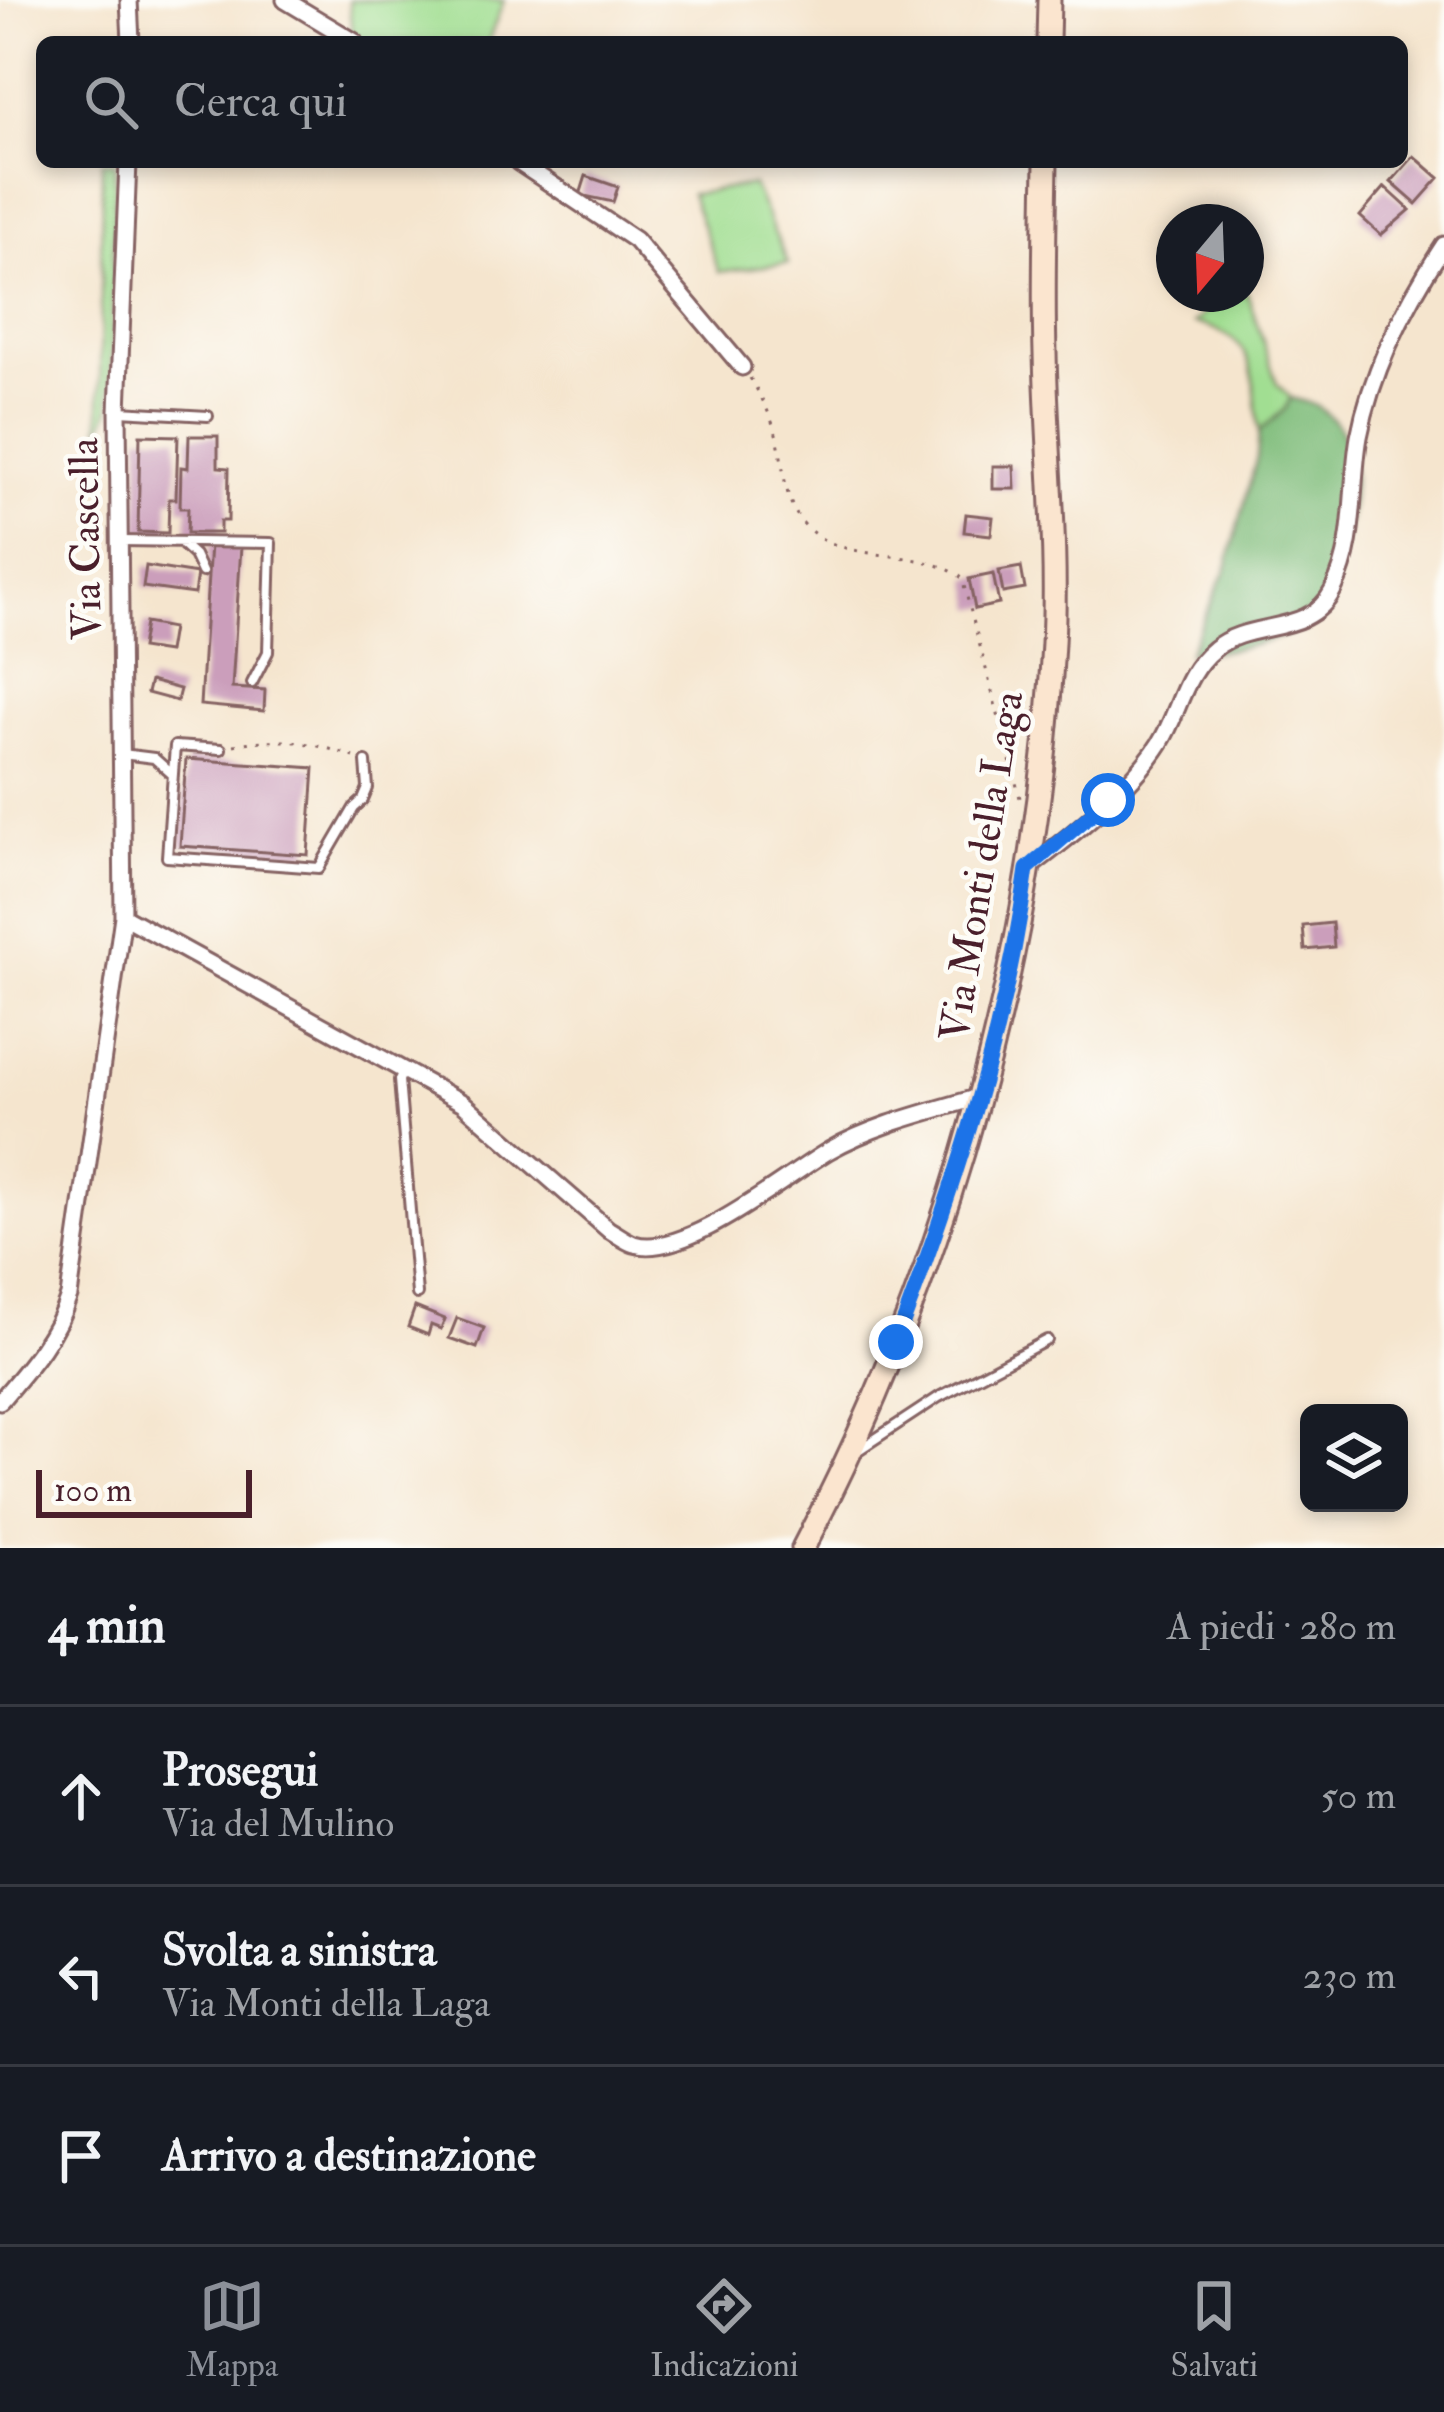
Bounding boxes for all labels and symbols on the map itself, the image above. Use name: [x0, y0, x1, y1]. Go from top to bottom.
north arrow: [1156, 204, 1264, 312]
street label: Via Cascella: [58, 437, 114, 641]
street label: Via Monti della Laga: [929, 687, 1035, 1045]
route start: [1081, 773, 1135, 827]
route end: [869, 1315, 923, 1369]
scale bar: [36, 1464, 252, 1517]

